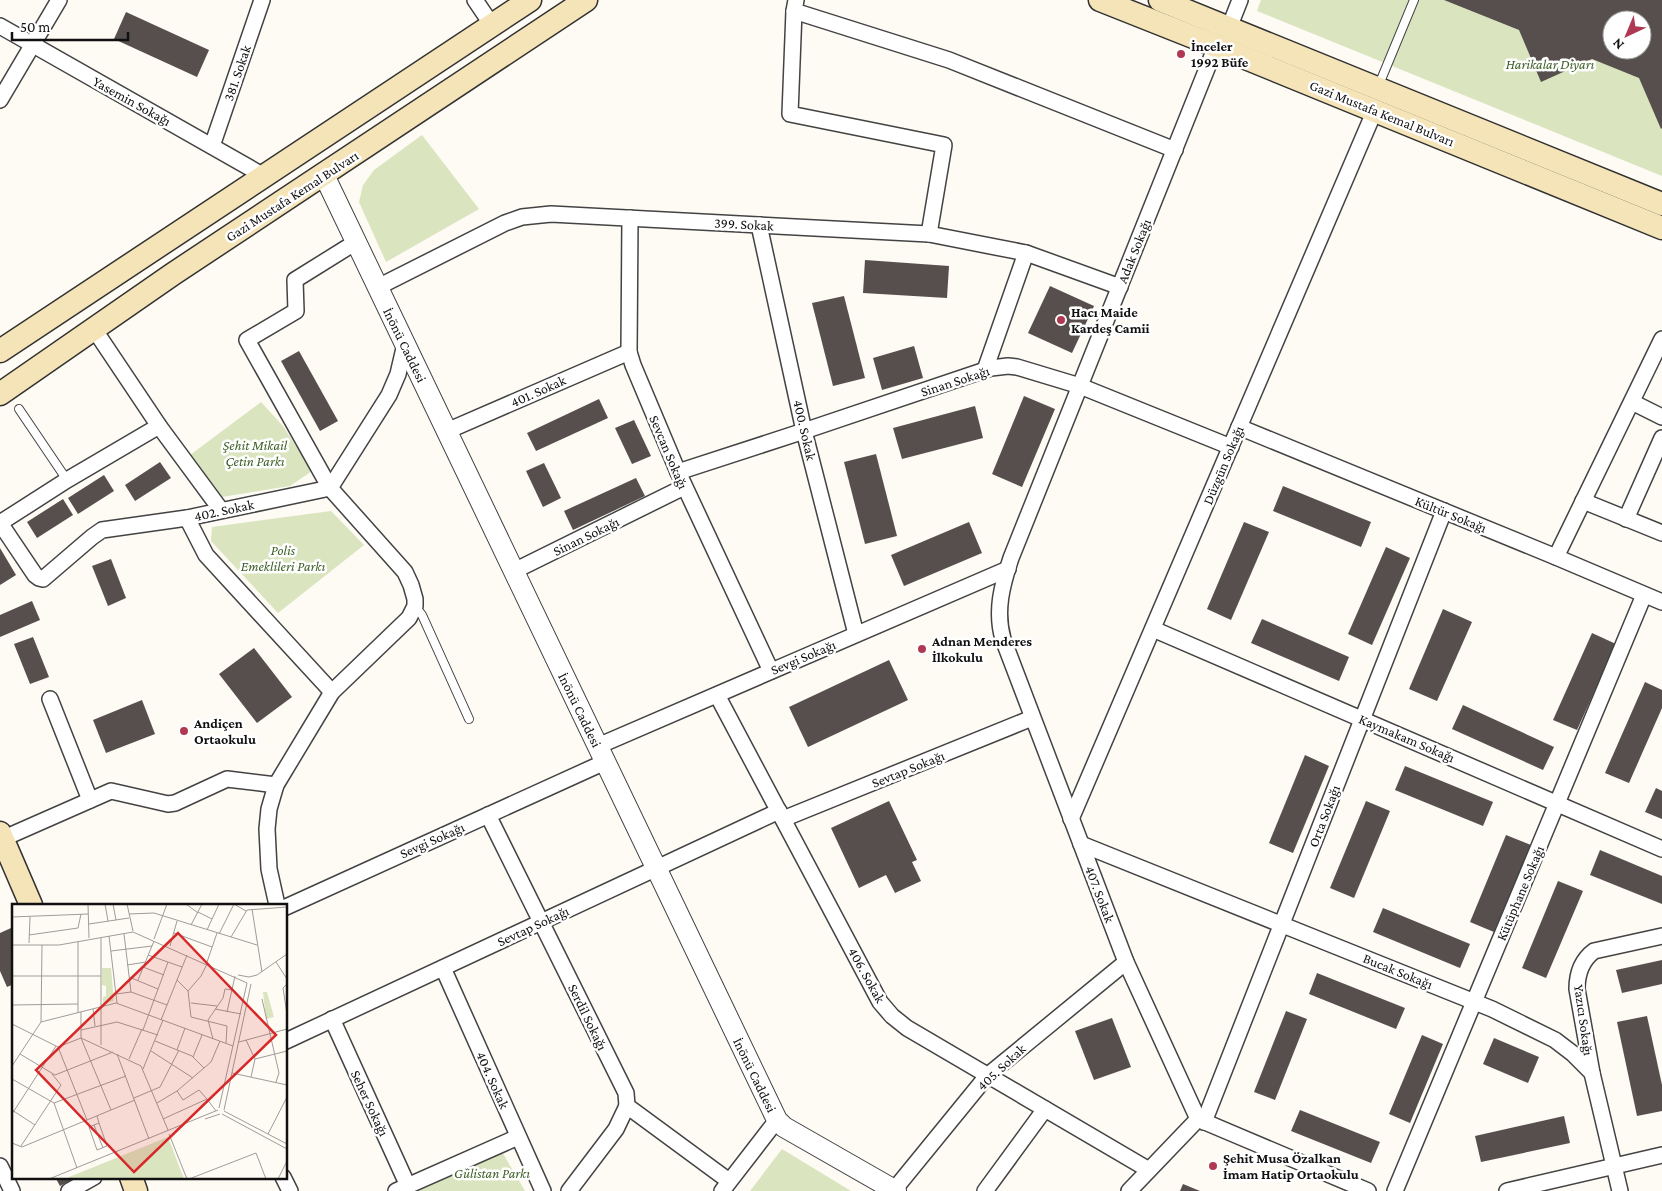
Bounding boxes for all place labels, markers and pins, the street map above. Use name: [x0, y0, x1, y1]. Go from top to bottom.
place label: İnceler 1992 Büfe: [1191, 38, 1249, 70]
marker: İnceler 1992 Büfe: [1175, 48, 1187, 60]
place label: Hacı Maide Kardeş Camii: [1071, 304, 1150, 336]
marker: Hacı Maide Kardeş Camii: [1055, 314, 1067, 326]
place label: Adnan Menderes İlkokulu: [931, 633, 1032, 665]
marker: Adnan Menderes İlkokulu: [916, 643, 928, 655]
place label: Andiçen Ortaokulu: [193, 715, 256, 747]
marker: Andiçen Ortaokulu: [178, 725, 190, 737]
place label: Şehit Musa Özalkan İmam Hatip Ortaokulu: [1223, 1150, 1359, 1182]
marker: Şehit Musa Özalkan İmam Hatip Ortaokulu: [1207, 1160, 1219, 1172]

